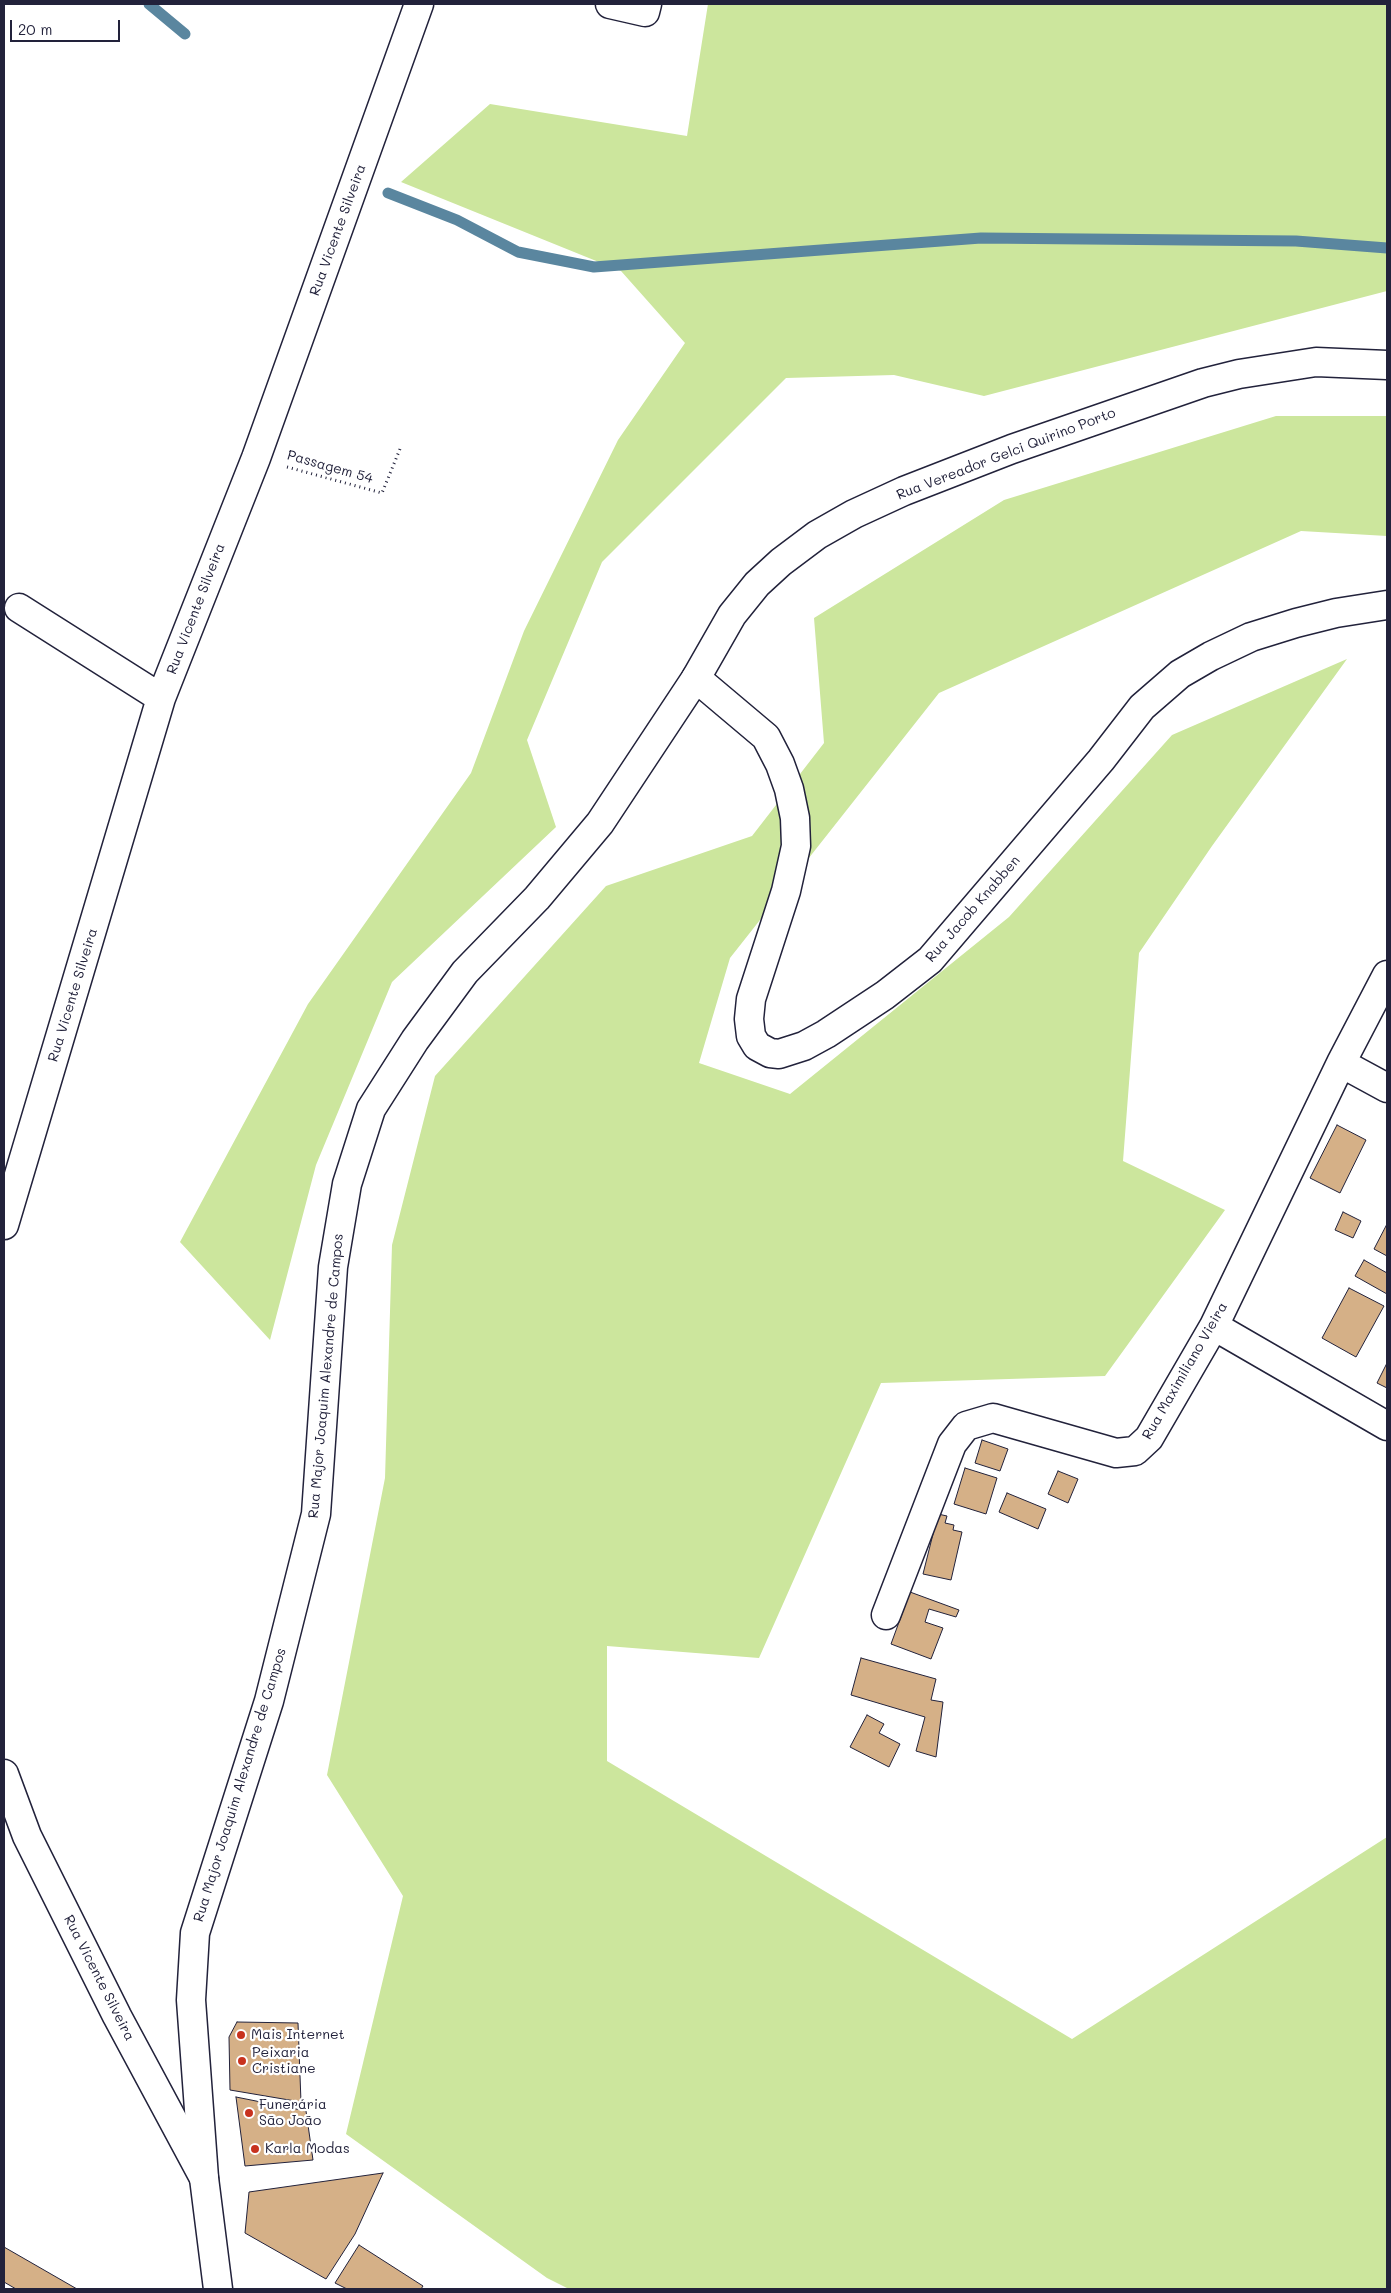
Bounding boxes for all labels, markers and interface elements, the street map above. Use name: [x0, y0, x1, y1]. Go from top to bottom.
scale bar: [12, 10, 122, 42]
text: 20 m: [18, 19, 52, 39]
street label: Rua Vicente Silveira: [306, 162, 370, 298]
street label: Rua Vereador Gelci Quirino Porto: [894, 404, 1118, 504]
street label: Passagem 54: [285, 447, 375, 487]
street label: Rua Vicente Silveira: [163, 541, 229, 677]
street label: Rua Jacob Knabben: [922, 852, 1024, 966]
street label: Rua Vicente Silveira: [45, 926, 101, 1064]
street label: Rua Major Joaquim Alexandre de Campos: [305, 1233, 347, 1519]
street label: Rua Maximiliano Vieira: [1139, 1299, 1231, 1443]
street label: Rua Major Joaquim Alexandre de Campos: [190, 1646, 290, 1924]
street label: Rua Vicente Silveira: [60, 1912, 138, 2044]
place label: Mais Internet: [251, 2027, 345, 2043]
marker: Mais Internet: [235, 2029, 247, 2041]
place label: Peixaria Cristiane: [252, 2045, 316, 2078]
marker: Peixaria Cristiane: [236, 2055, 248, 2067]
place label: Funerária São João: [259, 2097, 327, 2130]
marker: Funerária São João: [243, 2107, 255, 2119]
place label: Karla Modas: [265, 2141, 350, 2157]
marker: Karla Modas: [249, 2143, 261, 2155]

